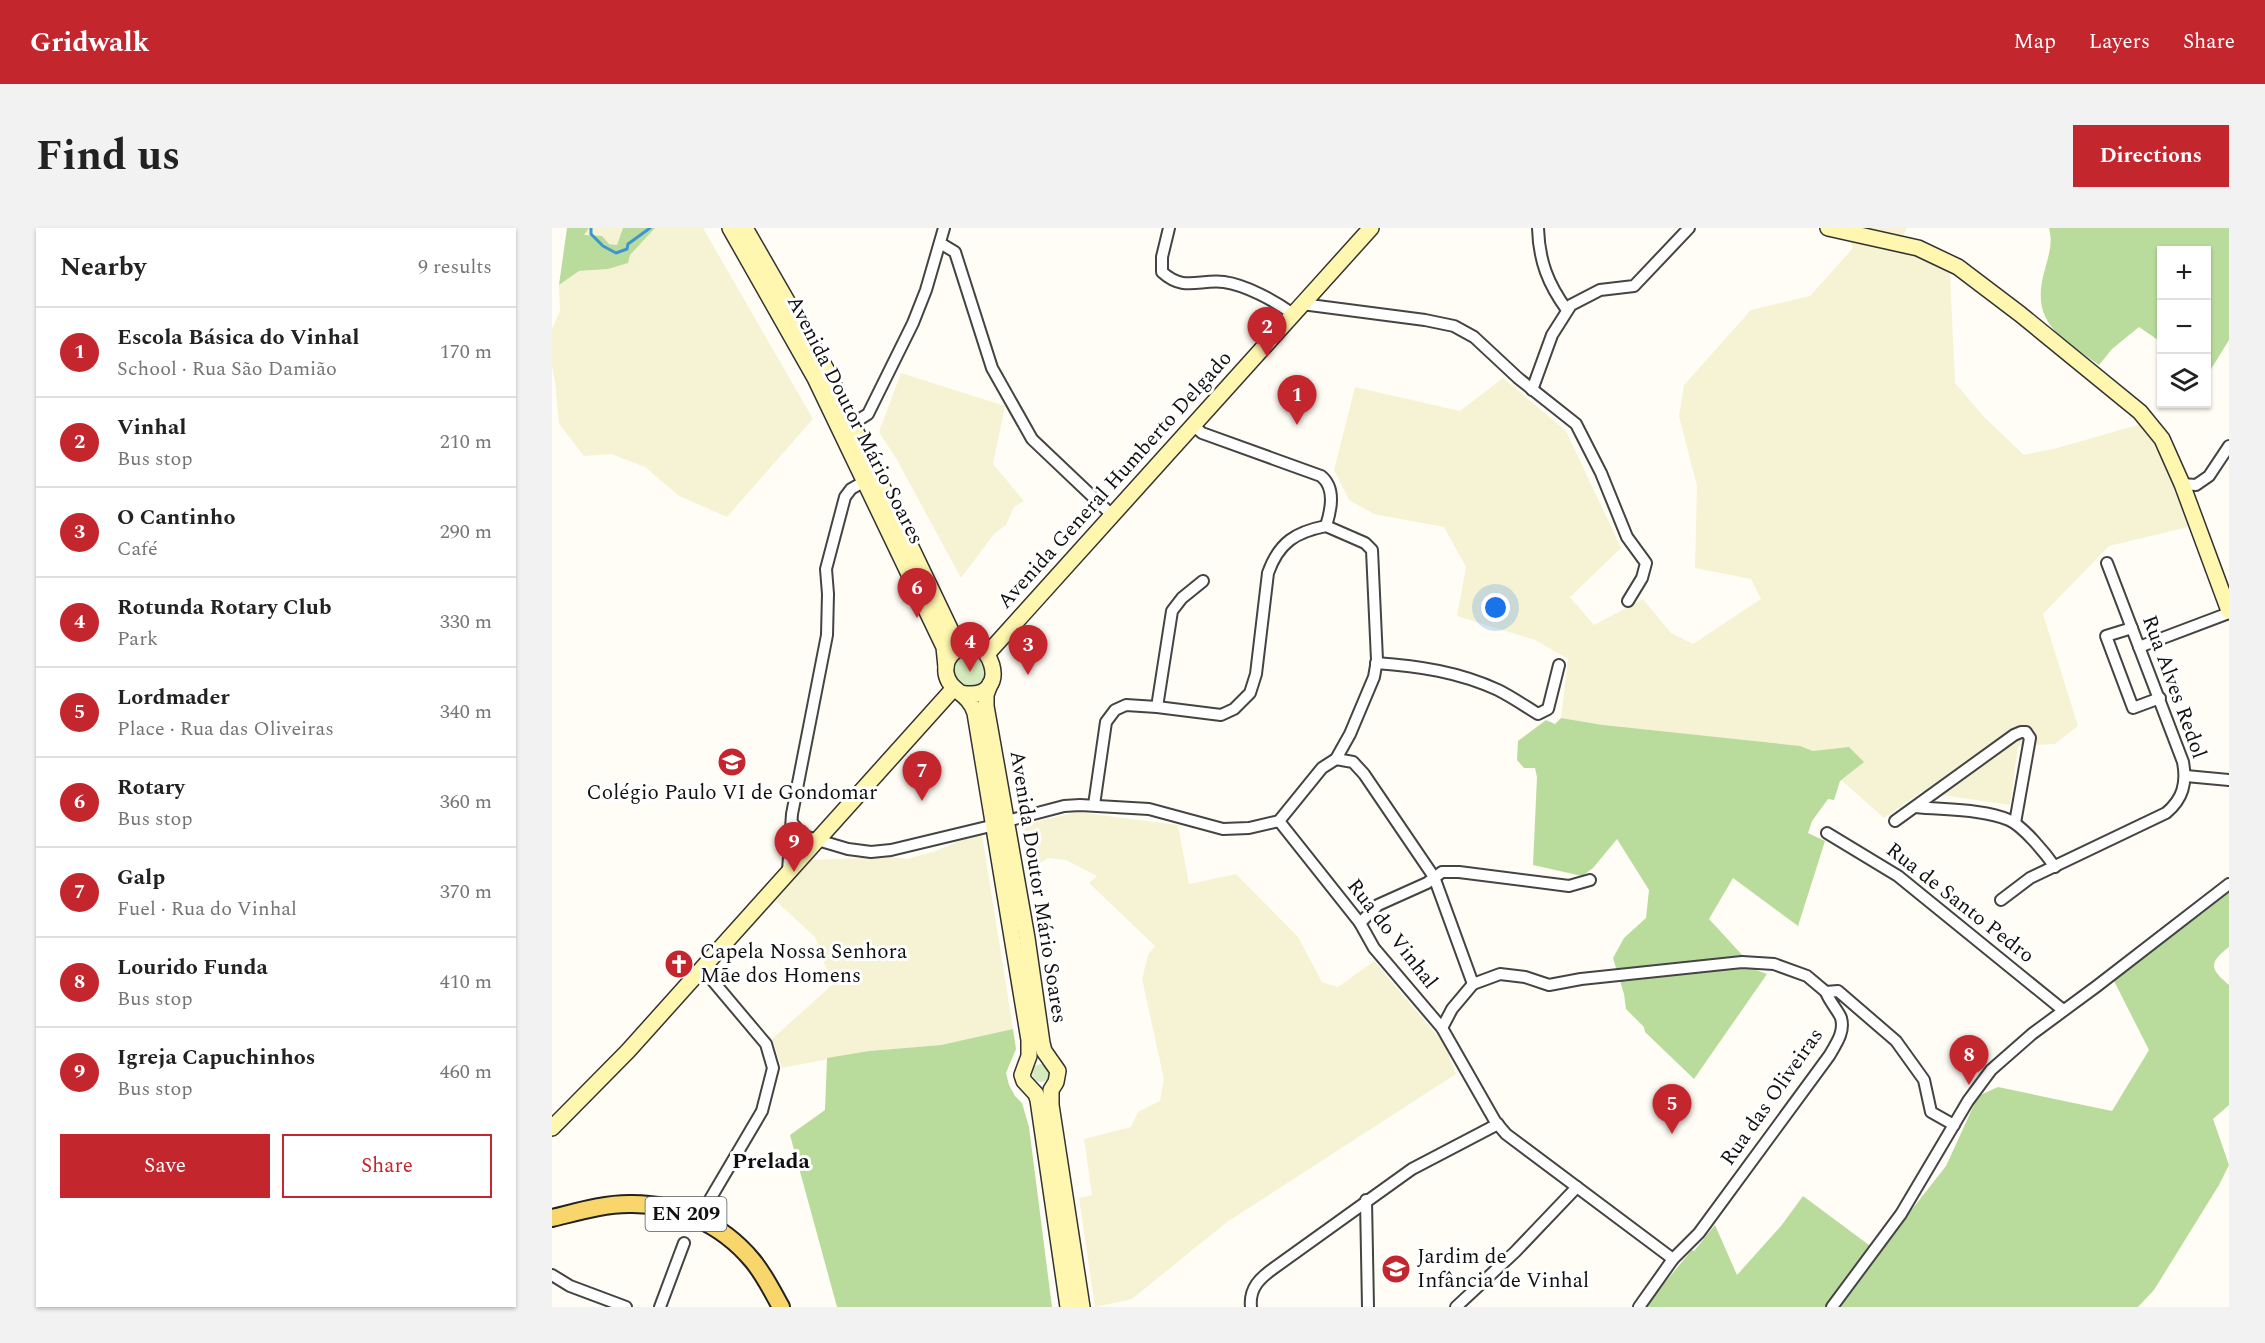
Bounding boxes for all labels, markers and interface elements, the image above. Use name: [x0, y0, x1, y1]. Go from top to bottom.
text: Gridwalk: [30, 21, 149, 64]
text: Map: [2014, 26, 2056, 58]
text: Layers: [2089, 26, 2150, 58]
text: Share: [2183, 26, 2235, 58]
text: Find us: [36, 125, 180, 188]
button: Directions: [2073, 125, 2229, 187]
map controls: [2157, 246, 2211, 408]
button: +: [2157, 246, 2211, 300]
text: Nearby: [60, 247, 146, 287]
text: 9 results: [418, 252, 492, 282]
street label: Avenida Doutor Mário Soares: [778, 290, 932, 550]
button: −: [2157, 300, 2211, 354]
pin: 2: [1248, 308, 1286, 357]
text: Escola Básica do Vinhal: [117, 321, 359, 354]
text: 1: [74, 337, 85, 367]
text: 170 m: [440, 337, 492, 367]
street label: Avenida General Humberto Delgado: [990, 344, 1240, 616]
text: School · Rua São Damião: [117, 354, 337, 384]
button: layers: [2157, 354, 2211, 408]
pin: 1: [1278, 376, 1316, 425]
text: Vinhal: [117, 411, 186, 444]
text: 2: [74, 427, 85, 457]
text: 210 m: [440, 427, 492, 457]
text: Bus stop: [117, 444, 193, 474]
text: O Cantinho: [117, 501, 235, 534]
text: 3: [74, 517, 85, 547]
text: 290 m: [440, 517, 492, 547]
text: Café: [117, 534, 158, 564]
pin: 6: [898, 568, 937, 618]
text: Rotunda Rotary Club: [117, 591, 332, 624]
your location: [1481, 593, 1510, 622]
text: 4: [74, 607, 85, 637]
text: 330 m: [440, 607, 492, 637]
street label: Rua Alves Redol: [2133, 611, 2215, 763]
pin: 4: [950, 622, 990, 672]
text: Park: [117, 624, 158, 654]
pin: 3: [1008, 626, 1048, 675]
text: Lordmader: [117, 681, 230, 714]
text: 5: [74, 697, 85, 727]
text: 340 m: [440, 697, 492, 727]
text: Place · Rua das Oliveiras: [117, 714, 334, 744]
school or university icon: Colégio Paulo VI de Gondomar: [716, 746, 748, 778]
street label: Avenida Doutor Mário Soares: [1001, 748, 1075, 1026]
pin: 7: [902, 752, 941, 801]
text: Rotary: [117, 771, 185, 804]
place label: Colégio Paulo VI de Gondomar: [587, 777, 877, 809]
text: 6: [74, 787, 85, 817]
text: 360 m: [440, 787, 492, 817]
text: Bus stop: [117, 804, 193, 834]
pin: 9: [774, 822, 814, 872]
street label: Rua de Santo Pedro: [1879, 835, 2041, 971]
text: Galp: [117, 861, 165, 894]
street label: Rua do Vinhal: [1339, 872, 1445, 996]
text: 7: [74, 877, 85, 907]
text: 370 m: [440, 877, 492, 907]
text: Fuel · Rua do Vinhal: [117, 894, 297, 924]
place label: Capela Nossa Senhora Mãe dos Homens: [700, 936, 908, 992]
church icon: Capela Nossa Senhora Mãe dos Homens: [663, 948, 695, 980]
text: Lourido Funda: [117, 951, 268, 984]
text: 8: [74, 967, 85, 997]
text: 410 m: [440, 967, 492, 997]
text: Bus stop: [117, 984, 193, 1014]
street label: Rua das Oliveiras: [1712, 1022, 1832, 1172]
pin: 8: [1950, 1036, 1988, 1085]
text: Igreja Capuchinhos: [117, 1041, 315, 1074]
text: 9: [74, 1057, 85, 1087]
text: 460 m: [440, 1057, 492, 1087]
text: Bus stop: [117, 1074, 193, 1104]
pin: 5: [1652, 1084, 1692, 1134]
button: Save: [60, 1134, 270, 1198]
button: Share: [282, 1134, 492, 1198]
district label: Prelada: [732, 1145, 811, 1178]
road number: EN 209: [646, 1197, 726, 1231]
place label: Jardim de Infância de Vinhal: [1417, 1241, 1589, 1297]
school or university icon: Jardim de Infância de Vinhal: [1380, 1253, 1412, 1285]

